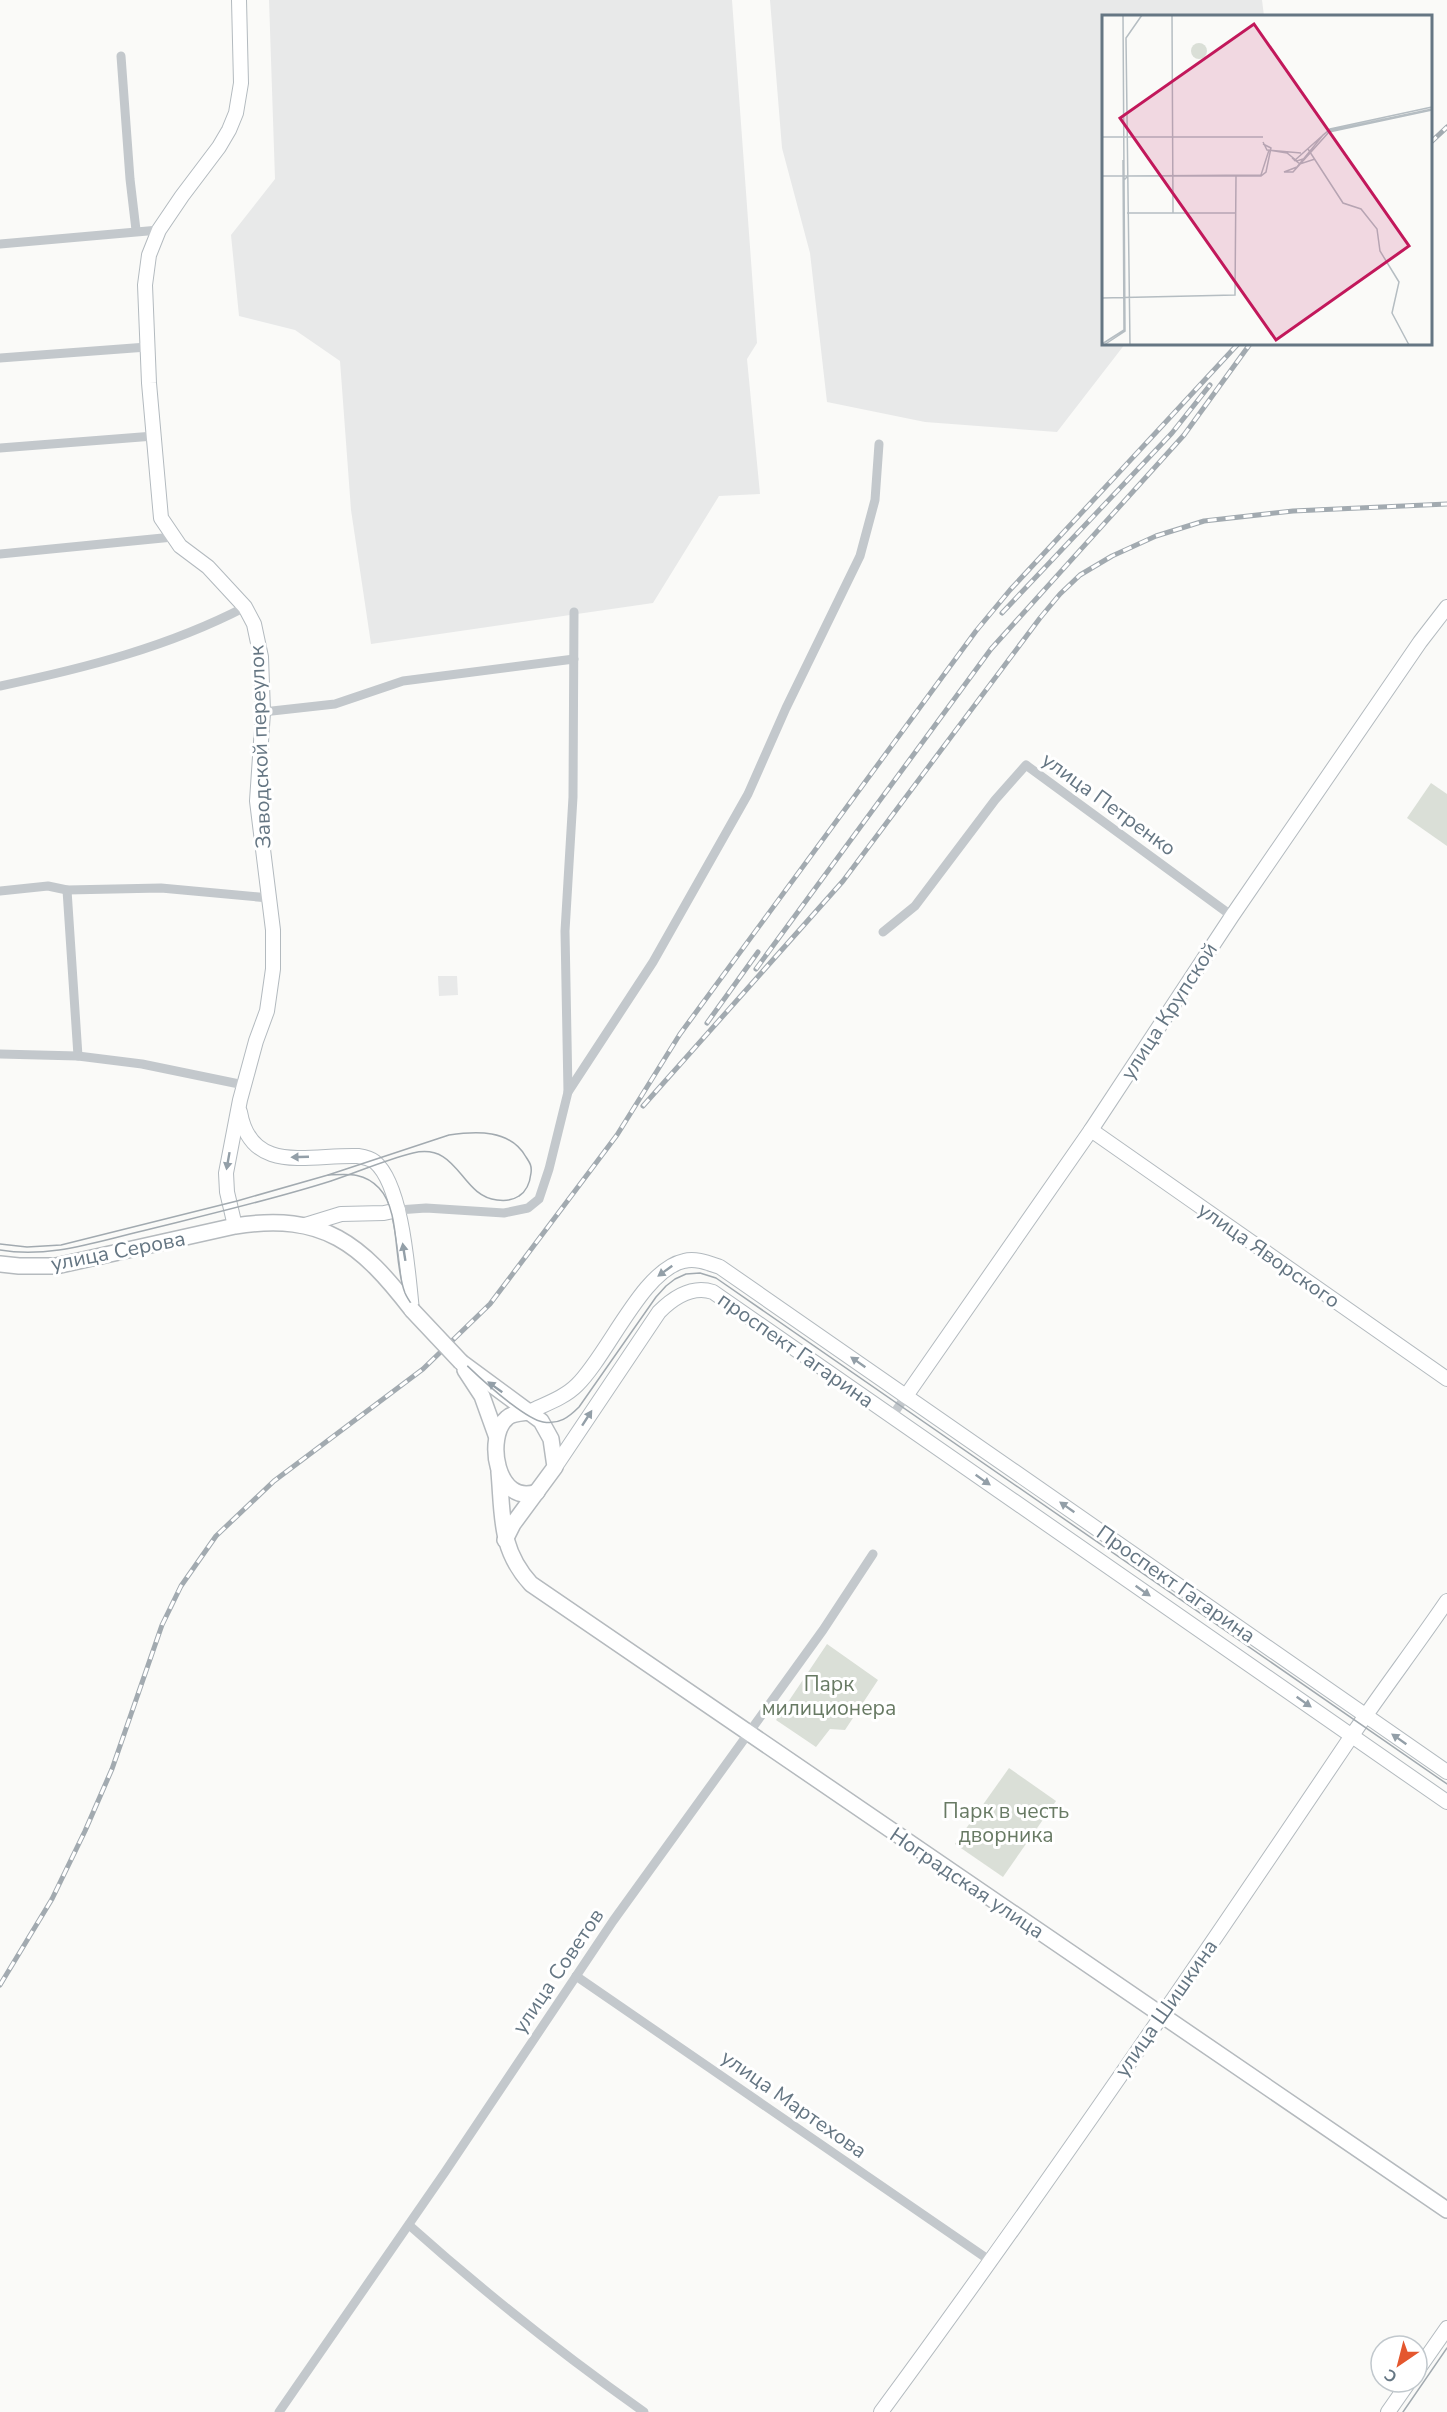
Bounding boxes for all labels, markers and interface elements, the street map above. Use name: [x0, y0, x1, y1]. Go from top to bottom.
inset map: [1102, 15, 1432, 345]
street label: Заводской переулок: [242, 644, 278, 849]
street label: улица Петренко: [1036, 746, 1182, 862]
street label: улица Крупской: [1114, 937, 1224, 1085]
one-way arrow: [223, 1152, 232, 1171]
one-way arrow: [290, 1153, 309, 1162]
street label: улица Яворского: [1192, 1195, 1346, 1315]
street label: улица Серова: [48, 1224, 188, 1278]
one-way arrow: [400, 1243, 409, 1262]
one-way arrow: [658, 1264, 673, 1276]
street label: проспект Гагарина: [712, 1286, 880, 1414]
one-way arrow: [851, 1356, 867, 1368]
one-way arrow: [487, 1381, 503, 1393]
one-way arrow: [581, 1410, 592, 1426]
one-way arrow: [975, 1474, 991, 1486]
one-way arrow: [1059, 1502, 1074, 1514]
street label: Проспект Гагарина: [1091, 1519, 1261, 1649]
one-way arrow: [1135, 1585, 1151, 1597]
park label: Парк милиционера: [762, 1670, 896, 1722]
one-way arrow: [1295, 1696, 1311, 1708]
one-way arrow: [1391, 1733, 1407, 1745]
park label: Парк в честь дворника: [943, 1797, 1069, 1849]
street label: Ноградская улица: [884, 1821, 1050, 1945]
street label: улица Советов: [506, 1903, 610, 2039]
street label: улица Шишкина: [1108, 1934, 1224, 2082]
street label: улица Мартехова: [716, 2043, 872, 2165]
north arrow: [1369, 2334, 1429, 2394]
text: С: [1380, 2363, 1402, 2388]

